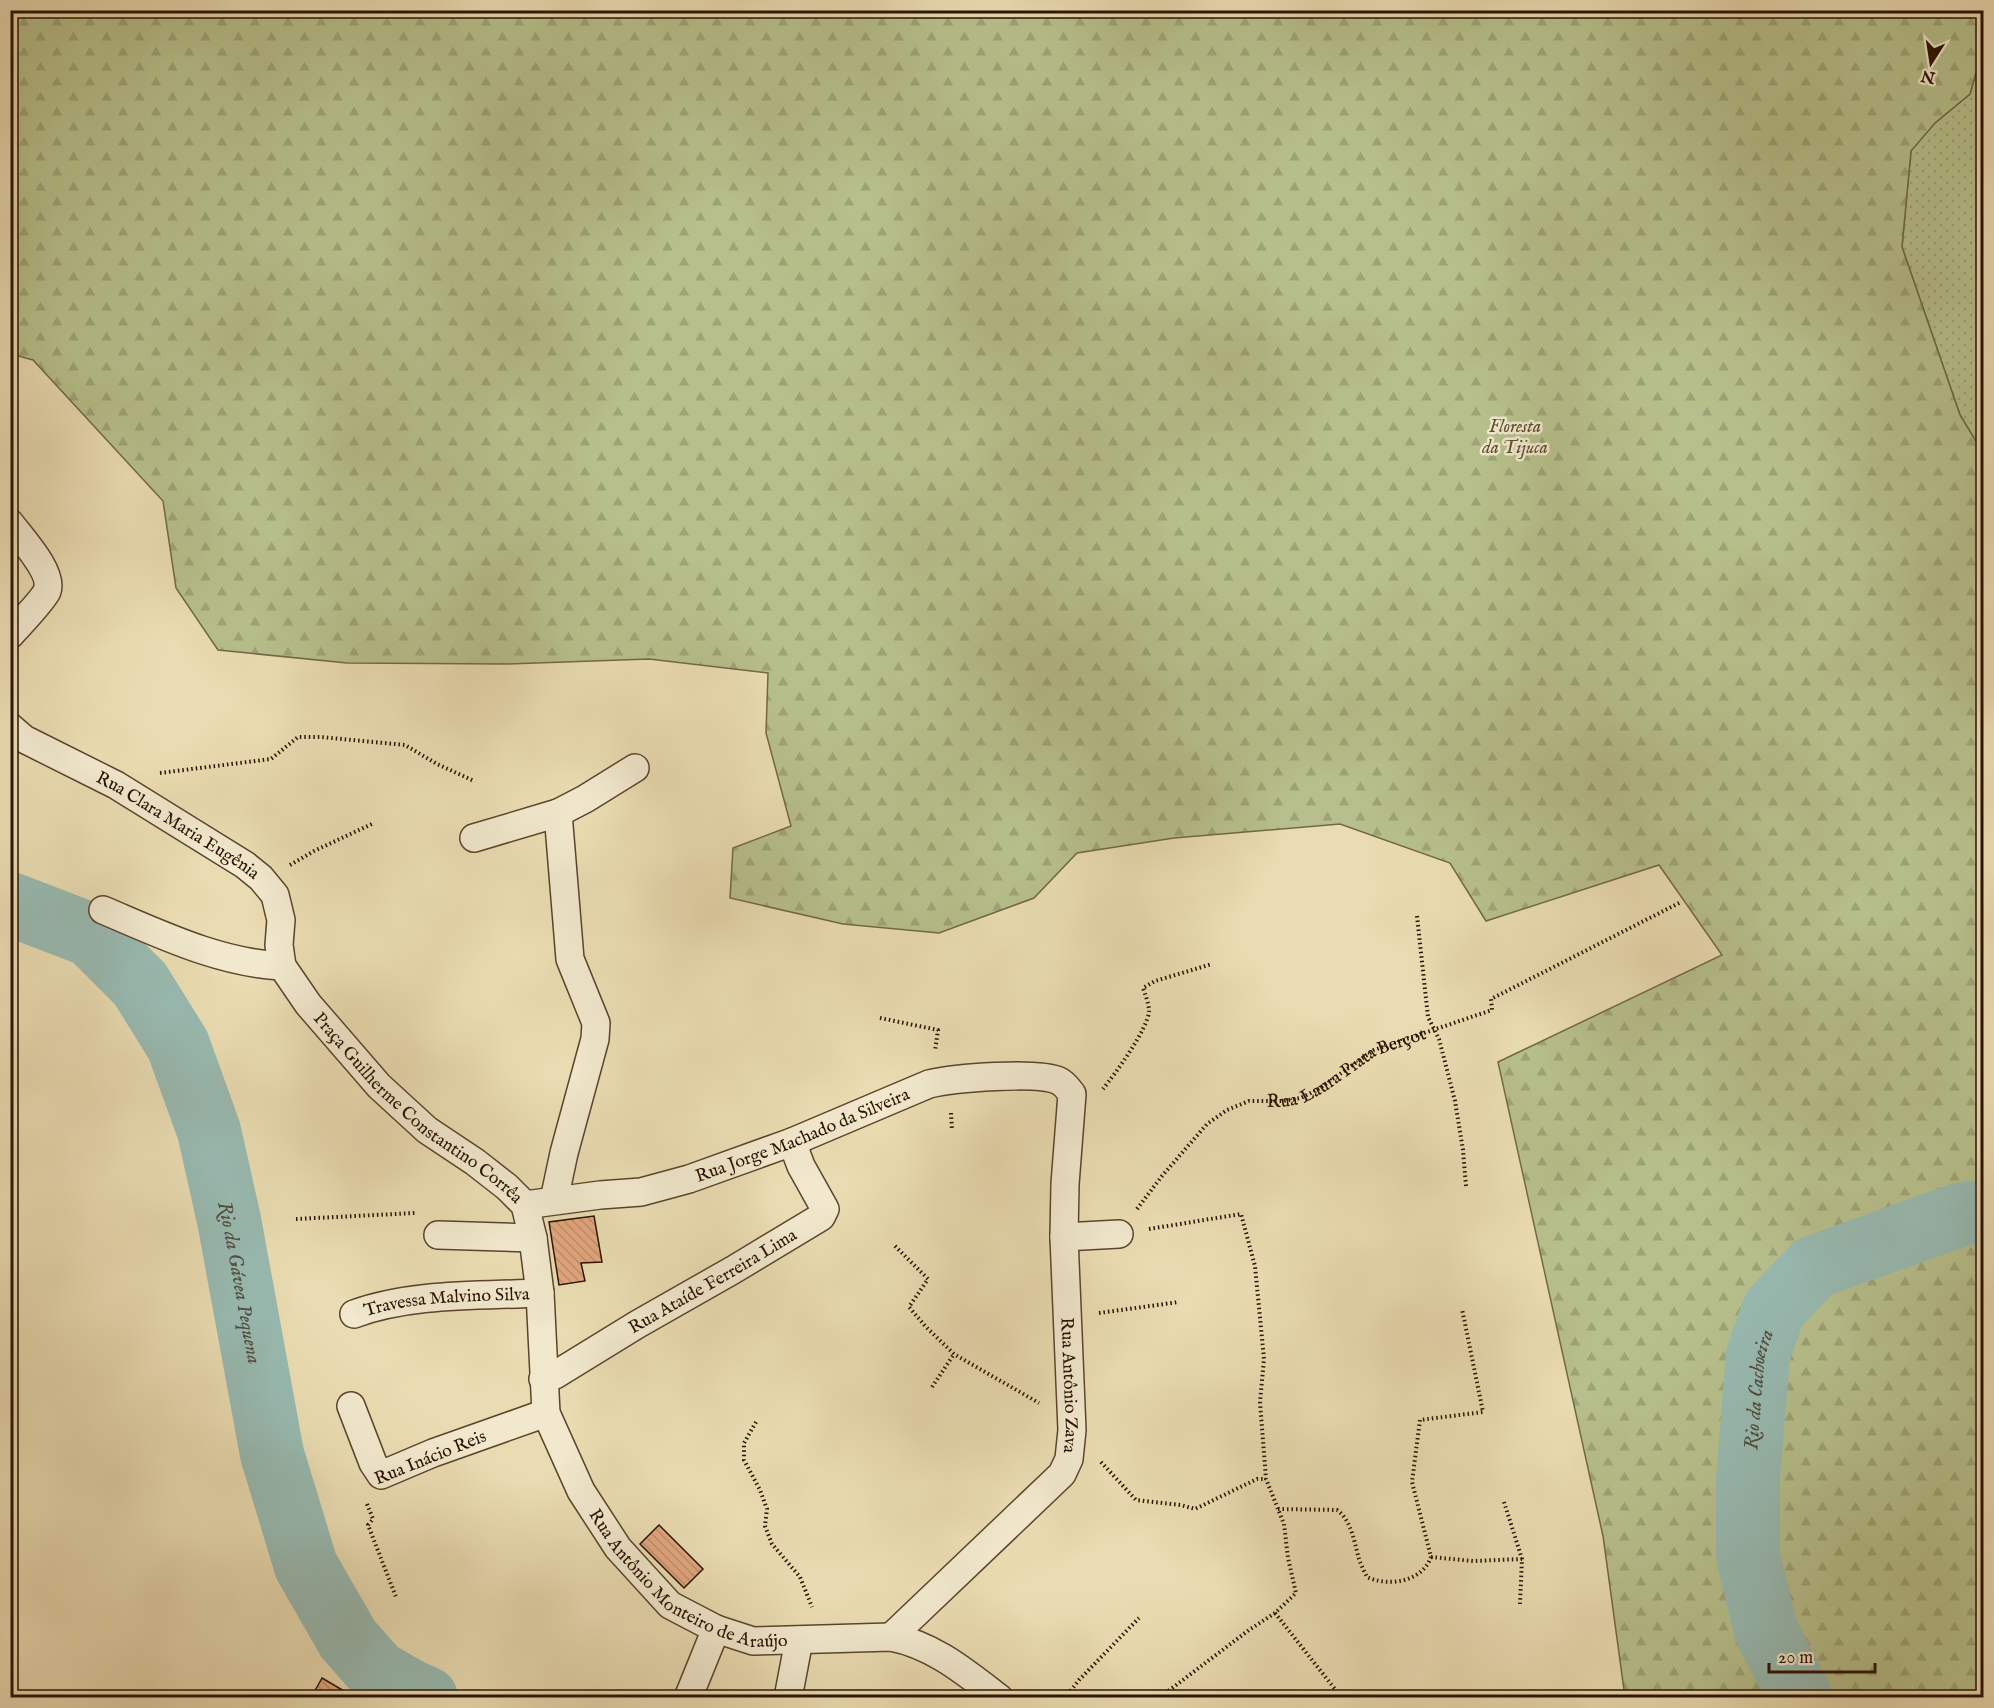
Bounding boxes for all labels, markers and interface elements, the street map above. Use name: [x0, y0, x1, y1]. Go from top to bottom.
north arrow: [1901, 33, 1961, 93]
text: N: [1919, 64, 1938, 87]
park label: Floresta da Tijuca: [1481, 416, 1548, 460]
street label: Rua Clara Maria Eugênia: [92, 767, 264, 885]
street label: Praça Guilherme Constantino Corrêa: [307, 1008, 527, 1209]
street label: Rua Laura Prata Berçot: [1267, 1023, 1429, 1114]
street label: Rua Jorge Machado da Silveira: [693, 1083, 914, 1189]
water label: Rio da Gávea Pequena: [211, 1199, 266, 1366]
street label: Rua Ataíde Ferreira Lima: [625, 1224, 802, 1340]
street label: Travessa Malvino Silva: [361, 1283, 530, 1323]
street label: Rua Antônio Zava: [1054, 1317, 1082, 1454]
water label: Rio da Cachoeira: [1739, 1326, 1780, 1451]
street label: Rua Inácio Reis: [371, 1425, 490, 1491]
street label: Rua Antônio Monteiro de Araújo: [583, 1505, 788, 1654]
scale bar: [1769, 1636, 1876, 1674]
text: 20 m: [1778, 1647, 1813, 1670]

